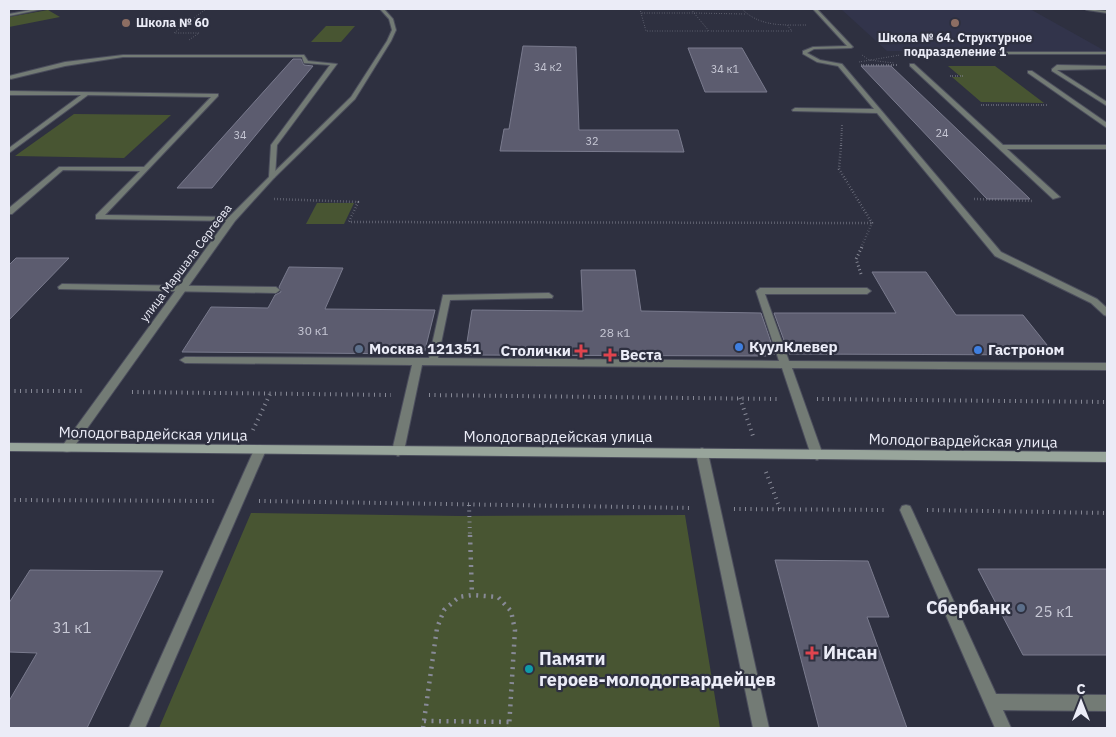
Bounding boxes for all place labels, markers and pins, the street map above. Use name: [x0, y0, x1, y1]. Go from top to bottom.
place label: Школа № 60: [136, 15, 209, 30]
marker: Школа № 60: [120, 17, 132, 29]
marker: Школа № 64. Структурное подразделение 1: [949, 17, 961, 29]
place label: Школа № 64. Структурное подразделение 1: [878, 30, 1033, 59]
place label: КуулКлевер: [749, 337, 838, 356]
place label: Москва 121351: [369, 339, 481, 358]
place label: Гастроном: [988, 340, 1065, 359]
place label: Столички: [501, 341, 571, 360]
marker: КуулКлевер: [733, 341, 745, 353]
marker: Москва 121351: [353, 343, 365, 355]
marker: Гастроном: [972, 344, 984, 356]
marker: Столички: [575, 345, 587, 357]
place label: Веста: [620, 345, 663, 364]
marker: Веста: [604, 349, 616, 361]
place label: Сбербанк: [926, 596, 1011, 619]
marker: Сбербанк: [1015, 602, 1027, 614]
place label: Инсан: [823, 641, 878, 664]
marker: Инсан: [805, 646, 819, 660]
place label: Памяти героев-молодогвардейцев: [539, 647, 776, 691]
marker: Памяти героев-молодогвардейцев: [523, 663, 535, 675]

